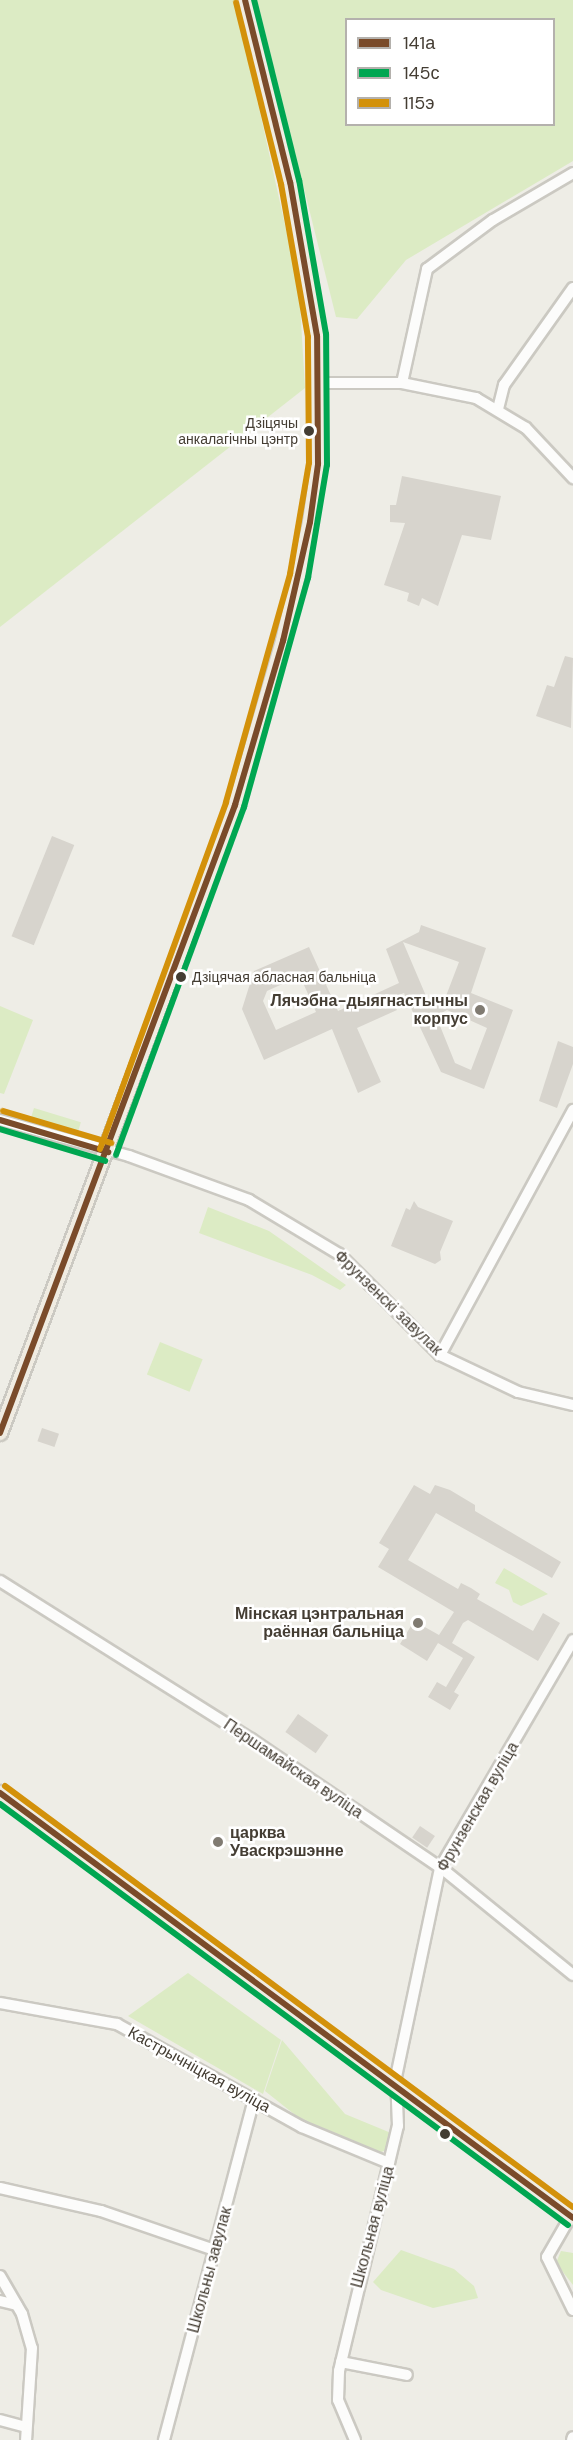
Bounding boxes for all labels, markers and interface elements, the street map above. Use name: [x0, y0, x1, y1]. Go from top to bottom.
legend: [345, 18, 555, 126]
text: 141а: [403, 31, 435, 55]
text: 145с: [403, 61, 440, 85]
text: 115э: [403, 91, 434, 115]
place label: Дзіцячы анкалагічны цэнтр: [178, 415, 298, 448]
marker: Дзіцячы анкалагічны цэнтр: [303, 425, 315, 437]
place label: Дзіцячая абласная бальніца: [192, 969, 376, 985]
marker: Дзіцячая абласная бальніца: [175, 971, 187, 983]
place label: Лячэбна-дыягнастычны корпус: [270, 991, 468, 1029]
marker: Лячэбна-дыягнастычны корпус: [473, 1003, 487, 1017]
street label: Фрунзенскі завулак: [330, 1247, 446, 1359]
place label: Мінская цэнтральная раённая бальніца: [235, 1604, 404, 1642]
marker: Мінская цэнтральная раённая бальніца: [409, 1614, 427, 1632]
street label: Першамайская вуліца: [220, 1715, 366, 1823]
street label: Фрунзенская вуліца: [433, 1739, 523, 1875]
place label: царква Уваскрэшэнне: [230, 1823, 344, 1861]
marker: царква Уваскрэшэнне: [211, 1835, 225, 1849]
street label: Кастрычніцкая вуліца: [124, 2023, 274, 2117]
unlabelled marker: [439, 2128, 451, 2140]
street label: Школьная вуліца: [347, 2164, 399, 2290]
street label: Школьны завулак: [184, 2205, 236, 2335]

